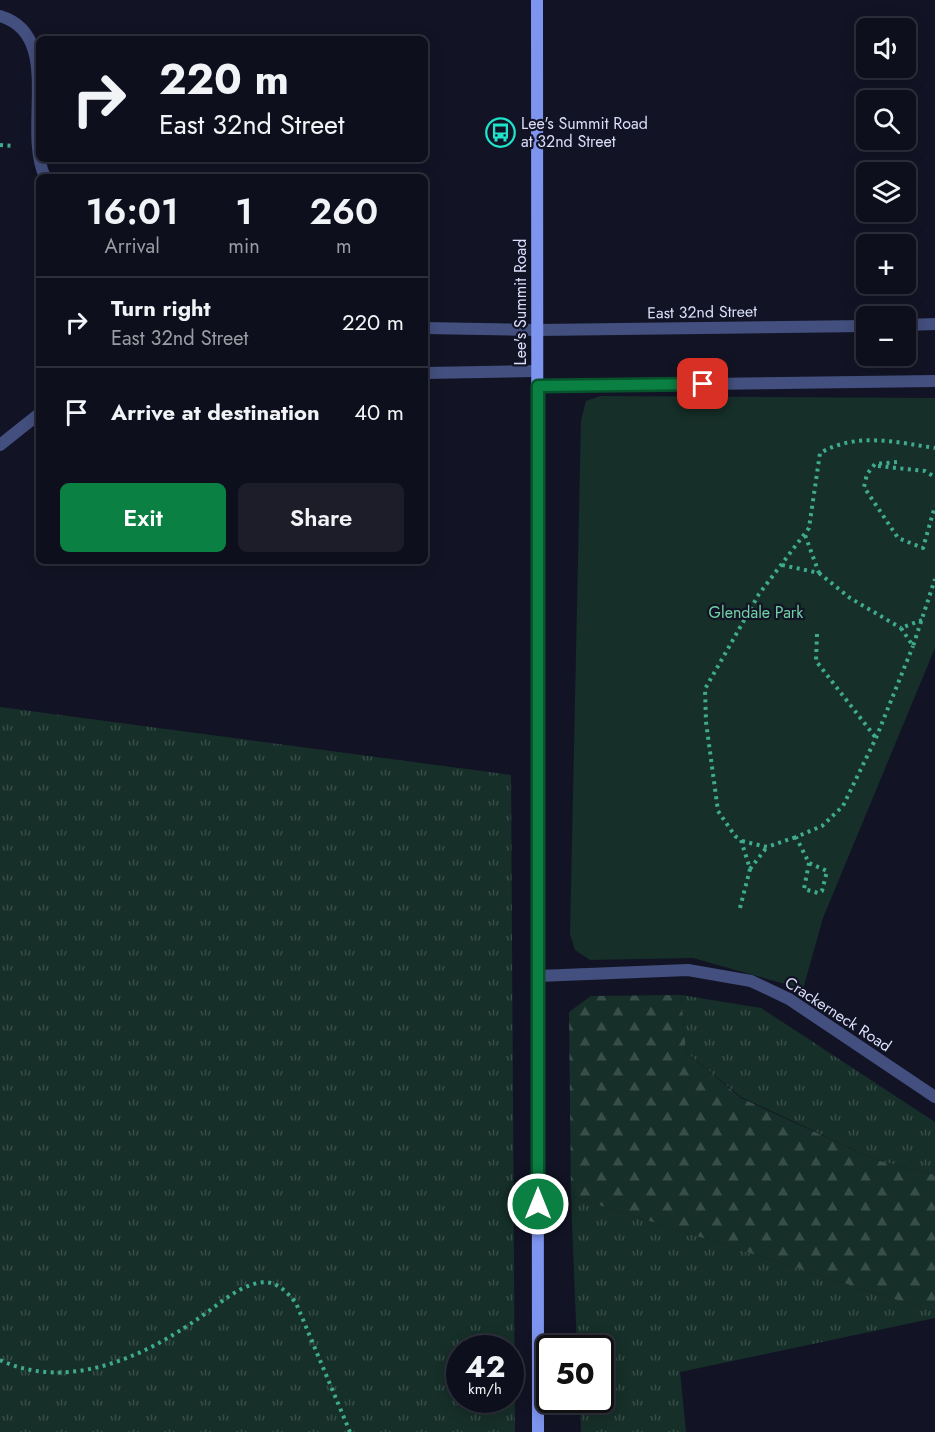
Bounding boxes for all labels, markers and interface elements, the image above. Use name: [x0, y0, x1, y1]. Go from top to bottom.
map controls: [856, 18, 916, 366]
button: sound: [856, 18, 916, 78]
text: 220 m: [159, 49, 289, 110]
icon: right: [60, 60, 138, 138]
button: search: [856, 90, 916, 150]
text: East 32nd Street: [159, 105, 345, 144]
place label: Lee's Summit Road at 32nd Street: [521, 112, 648, 153]
bus stop icon: Lee's Summit Road at 32nd Street: [484, 116, 516, 148]
button: layers: [856, 162, 916, 222]
text: 16:01: [86, 185, 179, 237]
text: 1: [235, 185, 253, 237]
text: 260: [309, 185, 378, 237]
text: Arrival: [105, 232, 160, 261]
text: min: [228, 232, 260, 261]
text: m: [336, 232, 352, 261]
button: +: [856, 234, 916, 294]
street label: Lee's Summit Road: [509, 239, 532, 365]
text: Turn right: [111, 292, 211, 324]
street label: East 32nd Street: [647, 300, 757, 324]
icon: right: [60, 306, 93, 339]
text: 220 m: [342, 306, 404, 338]
button: −: [856, 306, 916, 366]
text: East 32nd Street: [111, 324, 248, 353]
pin: [677, 358, 728, 409]
icon: arrive: [686, 367, 719, 400]
icon: arrive: [60, 396, 93, 429]
text: Arrive at destination: [111, 396, 320, 428]
text: 40 m: [354, 396, 404, 428]
button: Exit: [60, 483, 226, 552]
button: Share: [238, 483, 404, 552]
park label: Glendale Park: [709, 601, 804, 624]
street label: Crackerneck Road: [780, 971, 896, 1057]
position arrow: [506, 1172, 570, 1236]
speed limit sign: 50: [536, 1335, 614, 1413]
text: 42: [465, 1345, 505, 1388]
text: km/h: [468, 1378, 502, 1400]

